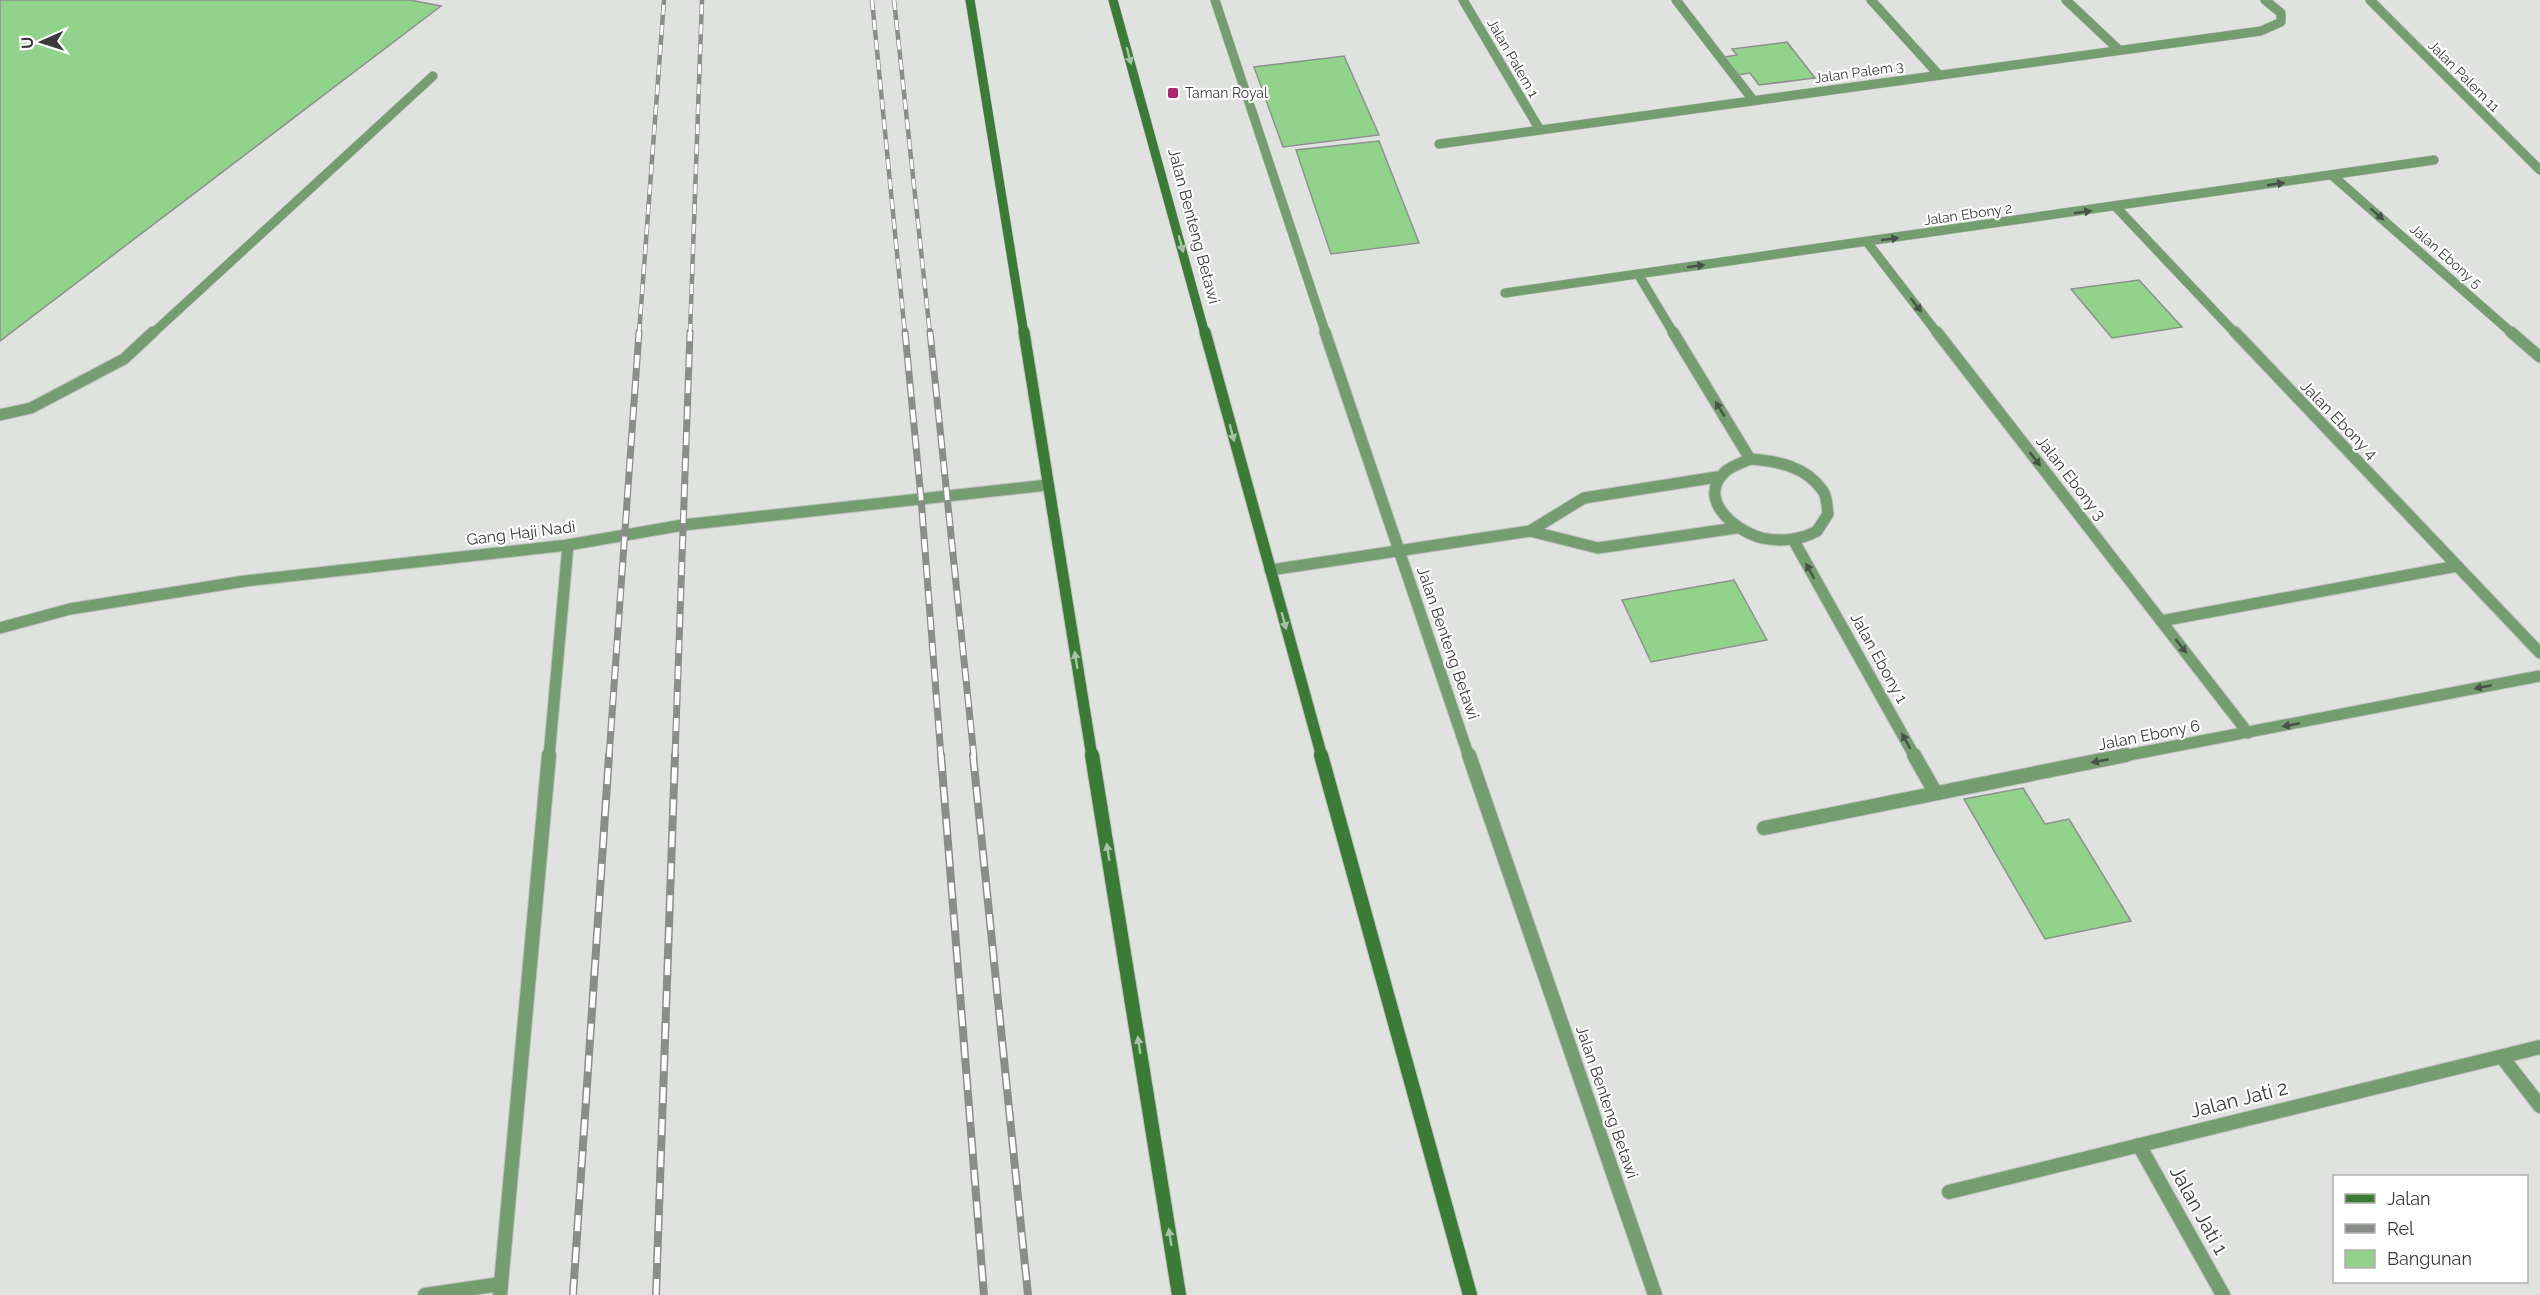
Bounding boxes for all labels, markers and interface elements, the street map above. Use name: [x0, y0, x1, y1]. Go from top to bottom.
north arrow: [12, 12, 72, 72]
street label: Jalan Palem 1: [1484, 16, 1542, 100]
text: U: [18, 36, 37, 49]
street label: Jalan Palem 11: [2425, 37, 2503, 115]
one-way arrow: [1125, 48, 1134, 66]
street label: Jalan Palem 3: [1814, 58, 1904, 86]
place label: Taman Royal: [1185, 85, 1268, 101]
marker: Taman Royal: [1166, 86, 1180, 100]
street label: Jalan Benteng Betawi: [1164, 146, 1224, 306]
one-way arrow: [2266, 180, 2285, 189]
street label: Jalan Ebony 2: [1923, 200, 2013, 228]
one-way arrow: [2073, 207, 2092, 216]
one-way arrow: [2369, 207, 2384, 220]
street label: Jalan Ebony 5: [2407, 221, 2485, 292]
one-way arrow: [1176, 235, 1186, 254]
one-way arrow: [1880, 235, 1899, 244]
one-way arrow: [1687, 261, 1706, 270]
one-way arrow: [1909, 297, 1922, 313]
street label: Jalan Ebony 4: [2297, 377, 2381, 464]
one-way arrow: [1715, 401, 1726, 417]
one-way arrow: [1228, 424, 1237, 442]
street label: Jalan Ebony 3: [2032, 432, 2110, 524]
one-way arrow: [2029, 451, 2042, 467]
street label: Gang Haji Nadi: [465, 517, 577, 549]
one-way arrow: [1805, 563, 1816, 579]
street label: Jalan Benteng Betawi: [1413, 564, 1483, 722]
street label: Jalan Ebony 1: [1846, 610, 1912, 707]
one-way arrow: [1280, 612, 1289, 630]
one-way arrow: [2174, 638, 2187, 654]
one-way arrow: [1072, 650, 1081, 669]
one-way arrow: [2473, 683, 2492, 692]
street label: Jalan Ebony 6: [2097, 716, 2201, 754]
one-way arrow: [2281, 721, 2300, 730]
one-way arrow: [1901, 732, 1911, 749]
one-way arrow: [2090, 757, 2109, 766]
one-way arrow: [1103, 843, 1112, 862]
street label: Jalan Benteng Betawi: [1572, 1023, 1642, 1181]
one-way arrow: [1134, 1035, 1143, 1054]
street label: Jalan Jati 2: [2188, 1075, 2290, 1123]
street label: Jalan Jati 1: [2165, 1161, 2233, 1259]
legend: [2333, 1175, 2528, 1283]
text: Jalan: [2387, 1188, 2431, 1209]
text: Rel: [2387, 1218, 2414, 1239]
one-way arrow: [1165, 1228, 1174, 1247]
text: Bangunan: [2387, 1248, 2472, 1269]

